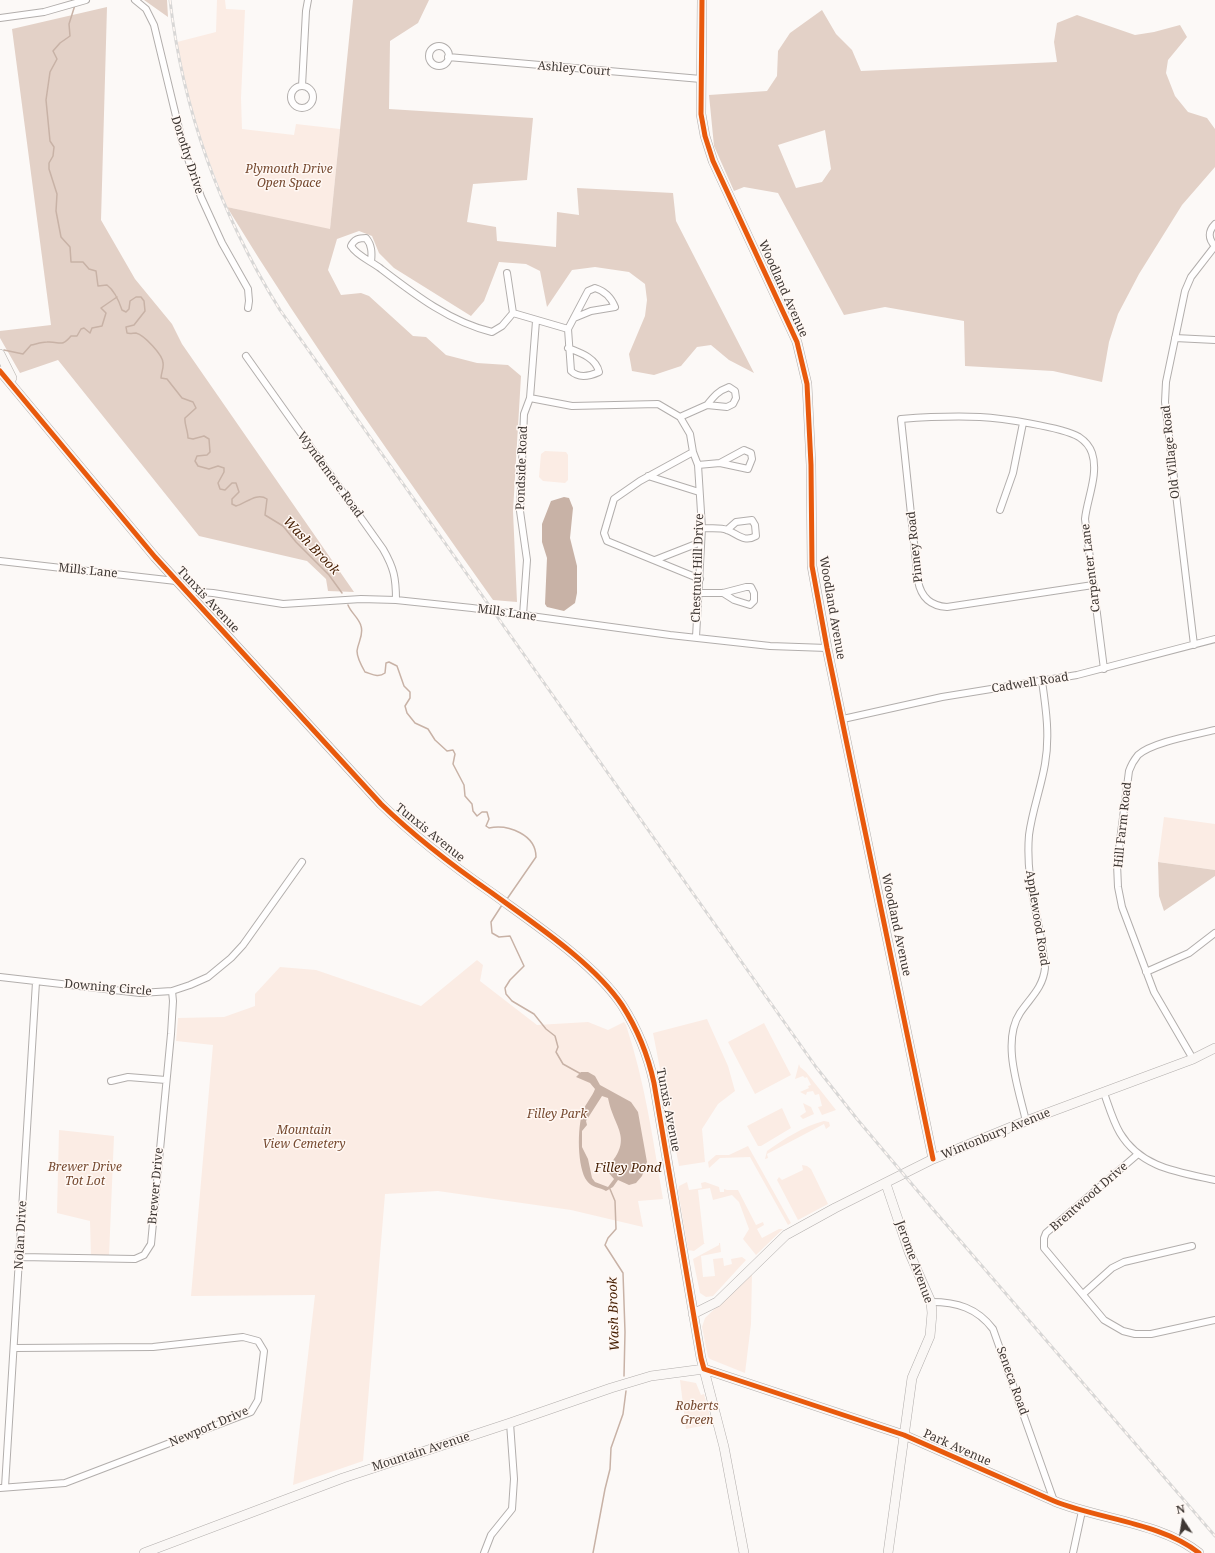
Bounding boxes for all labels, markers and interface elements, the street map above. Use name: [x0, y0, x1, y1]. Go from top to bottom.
street label: Ashley Court: [537, 59, 611, 79]
street label: Dorothy Drive: [168, 114, 206, 196]
park label: Plymouth Drive Open Space: [245, 163, 333, 191]
street label: Woodland Avenue: [755, 238, 811, 340]
street label: Old Village Road: [1159, 404, 1183, 500]
street label: Pondside Road: [513, 426, 531, 510]
street label: Wyndemere Road: [294, 429, 366, 521]
street label: Pinney Road: [904, 511, 926, 583]
street label: Chestnut Hill Drive: [689, 513, 707, 623]
water label: Wash Brook: [280, 514, 342, 578]
street label: Carpenter Lane: [1078, 523, 1104, 613]
street label: Woodland Avenue: [816, 555, 848, 661]
street label: Mills Lane: [58, 561, 118, 581]
street label: Tunxis Avenue: [174, 564, 242, 636]
street label: Mills Lane: [477, 602, 537, 624]
street label: Cadwell Road: [990, 670, 1070, 696]
street label: Hill Farm Road: [1111, 781, 1135, 869]
street label: Tunxis Avenue: [392, 801, 468, 865]
street label: Applewood Road: [1022, 869, 1052, 967]
street label: Woodland Avenue: [878, 872, 914, 978]
street label: Downing Circle: [64, 977, 152, 999]
street label: Tunxis Avenue: [653, 1067, 683, 1153]
street label: Wintonbury Avenue: [939, 1106, 1053, 1162]
park label: Filley Park: [527, 1108, 587, 1122]
park label: Mountain View Cemetery: [262, 1124, 346, 1152]
street label: Brewer Drive: [145, 1147, 167, 1225]
street label: Brentwood Drive: [1047, 1159, 1131, 1235]
water label: Filley Pond: [594, 1160, 662, 1176]
park label: Brewer Drive Tot Lot: [48, 1161, 122, 1189]
street label: Nolan Drive: [12, 1200, 30, 1270]
street label: Jerome Avenue: [892, 1219, 936, 1305]
water label: Wash Brook: [605, 1277, 623, 1351]
street label: Seneca Road: [993, 1345, 1031, 1417]
park label: Roberts Green: [675, 1400, 719, 1428]
street label: Newport Drive: [167, 1404, 251, 1450]
street label: Park Avenue: [921, 1427, 993, 1469]
street label: Mountain Avenue: [370, 1429, 472, 1475]
north arrow: [1163, 1501, 1203, 1541]
text: N: [1175, 1501, 1186, 1517]

